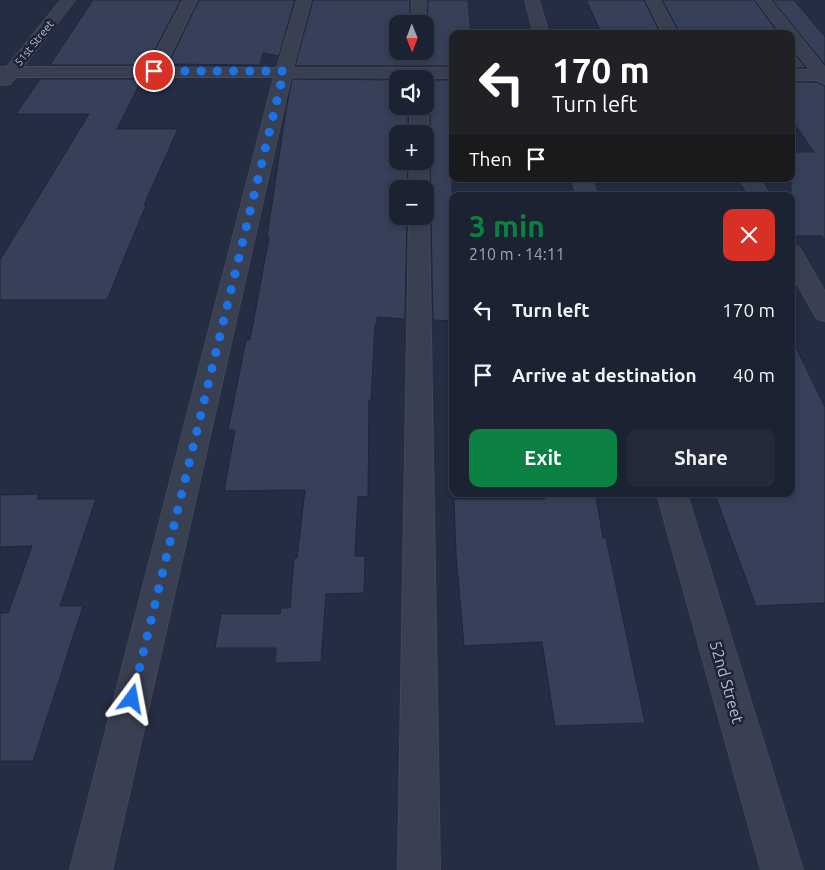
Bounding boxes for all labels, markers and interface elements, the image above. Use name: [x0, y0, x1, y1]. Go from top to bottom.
north arrow: [389, 15, 434, 60]
map controls: [389, 15, 434, 225]
street label: 51st Street: [12, 17, 56, 68]
pin: [133, 50, 175, 92]
icon: left: [469, 50, 534, 115]
text: 170 m: [552, 50, 650, 90]
icon: arrive: [140, 57, 168, 85]
button: sound: [389, 70, 434, 115]
text: Turn left: [552, 91, 637, 116]
button: +: [389, 125, 434, 170]
icon: arrive: [522, 145, 550, 173]
text: Then: [469, 148, 512, 170]
button: −: [389, 180, 434, 225]
text: 3 min: [469, 209, 545, 243]
button: close: [723, 209, 775, 261]
text: 210 m · 14:11: [469, 245, 565, 263]
icon: left: [469, 296, 497, 324]
text: Turn left: [512, 299, 590, 321]
text: 170 m: [722, 299, 775, 321]
icon: arrive: [469, 361, 497, 389]
text: Arrive at destination: [512, 364, 697, 386]
text: 40 m: [733, 364, 775, 386]
button: Exit: [469, 429, 617, 487]
button: Share: [627, 429, 775, 487]
street label: 52nd Street: [707, 639, 748, 726]
position arrow: [105, 672, 157, 724]

